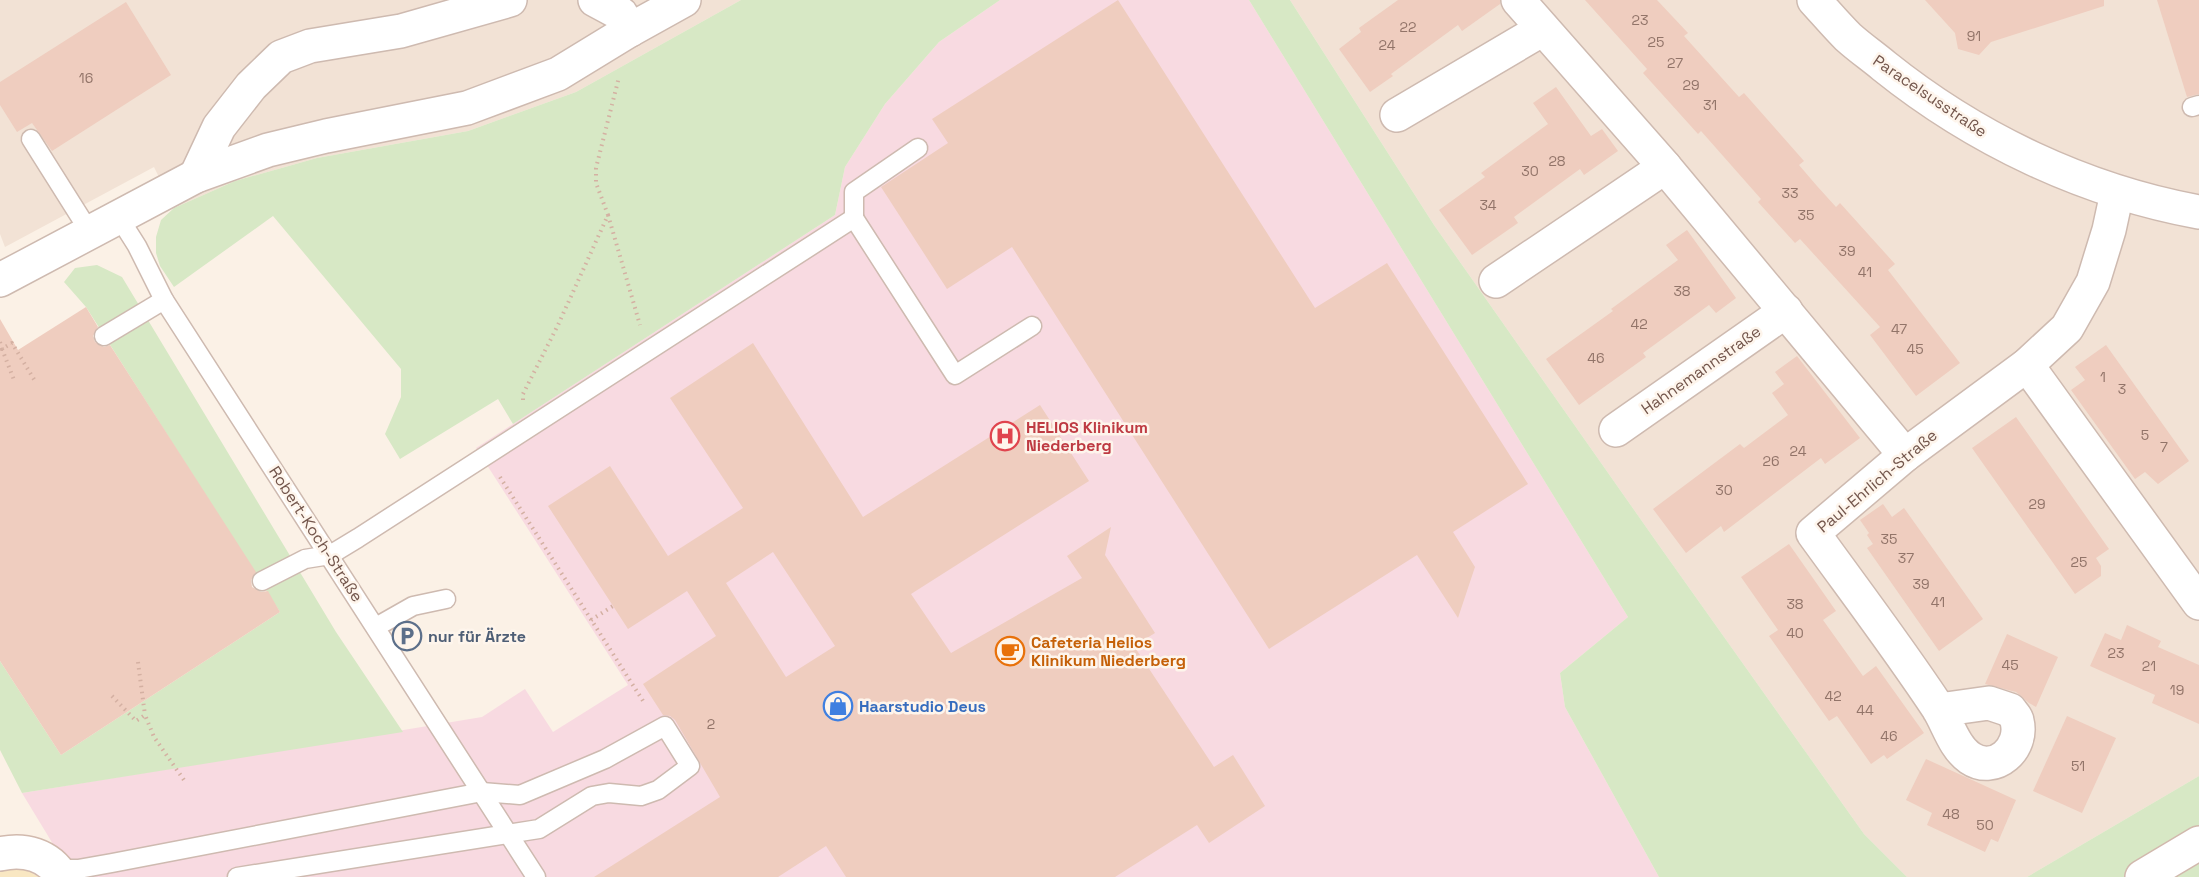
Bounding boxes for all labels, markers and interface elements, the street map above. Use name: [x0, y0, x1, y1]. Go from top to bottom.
house number: 23: [1632, 11, 1648, 29]
house number: 22: [1400, 18, 1416, 36]
house number: 91: [1967, 27, 1981, 45]
house number: 25: [1648, 33, 1664, 51]
house number: 24: [1379, 36, 1396, 54]
street label: Paracelsusstraße: [1869, 50, 1991, 142]
house number: 27: [1667, 54, 1683, 72]
house number: 16: [79, 69, 93, 87]
house number: 29: [1683, 76, 1699, 94]
house number: 31: [1703, 96, 1717, 114]
house number: 28: [1548, 152, 1566, 170]
house number: 30: [1521, 162, 1539, 180]
house number: 33: [1782, 184, 1798, 202]
house number: 34: [1479, 196, 1497, 214]
house number: 35: [1798, 206, 1814, 224]
house number: 39: [1838, 242, 1856, 260]
house number: 41: [1858, 263, 1872, 281]
house number: 38: [1673, 282, 1691, 300]
house number: 42: [1630, 315, 1648, 333]
house number: 47: [1891, 320, 1907, 338]
street label: Hahnemannstraße: [1637, 321, 1765, 419]
house number: 45: [1906, 340, 1924, 358]
house number: 46: [1587, 349, 1605, 367]
house number: 1: [2100, 368, 2106, 386]
house number: 3: [2118, 380, 2126, 398]
place label: HELIOS Klinikum Niederberg: [1026, 417, 1148, 456]
hospital icon: HELIOS Klinikum Niederberg: [989, 420, 1021, 452]
street label: Paul-Ehrlich-Straße: [1813, 425, 1941, 537]
house number: 5: [2141, 426, 2149, 444]
house number: 7: [2160, 438, 2168, 456]
house number: 24: [1790, 442, 1807, 460]
house number: 26: [1762, 452, 1780, 470]
street label: Robert-Koch-Straße: [264, 462, 368, 606]
house number: 30: [1715, 481, 1733, 499]
house number: 29: [2029, 495, 2045, 513]
house number: 35: [1881, 530, 1897, 548]
house number: 37: [1898, 549, 1914, 567]
house number: 25: [2071, 553, 2087, 571]
house number: 39: [1912, 575, 1930, 593]
house number: 41: [1931, 593, 1945, 611]
house number: 38: [1786, 595, 1804, 613]
parking icon: nur für Ärzte: [391, 620, 423, 652]
house number: 40: [1786, 624, 1804, 642]
place label: nur für Ärzte: [428, 626, 526, 647]
place label: Cafeteria Helios Klinikum Niederberg: [1031, 632, 1186, 671]
cafe icon: Cafeteria Helios Klinikum Niederberg: [994, 635, 1026, 667]
house number: 23: [2108, 644, 2124, 662]
house number: 45: [2001, 656, 2019, 674]
house number: 21: [2142, 657, 2156, 675]
house number: 19: [2170, 681, 2184, 699]
house number: 42: [1824, 687, 1842, 705]
shop icon: Haarstudio Deus: [822, 690, 854, 722]
place label: Haarstudio Deus: [859, 696, 986, 717]
house number: 44: [1856, 701, 1874, 719]
house number: 2: [707, 715, 715, 733]
house number: 46: [1880, 727, 1898, 745]
house number: 51: [2071, 757, 2085, 775]
house number: 48: [1942, 805, 1960, 823]
house number: 50: [1976, 816, 1994, 834]

